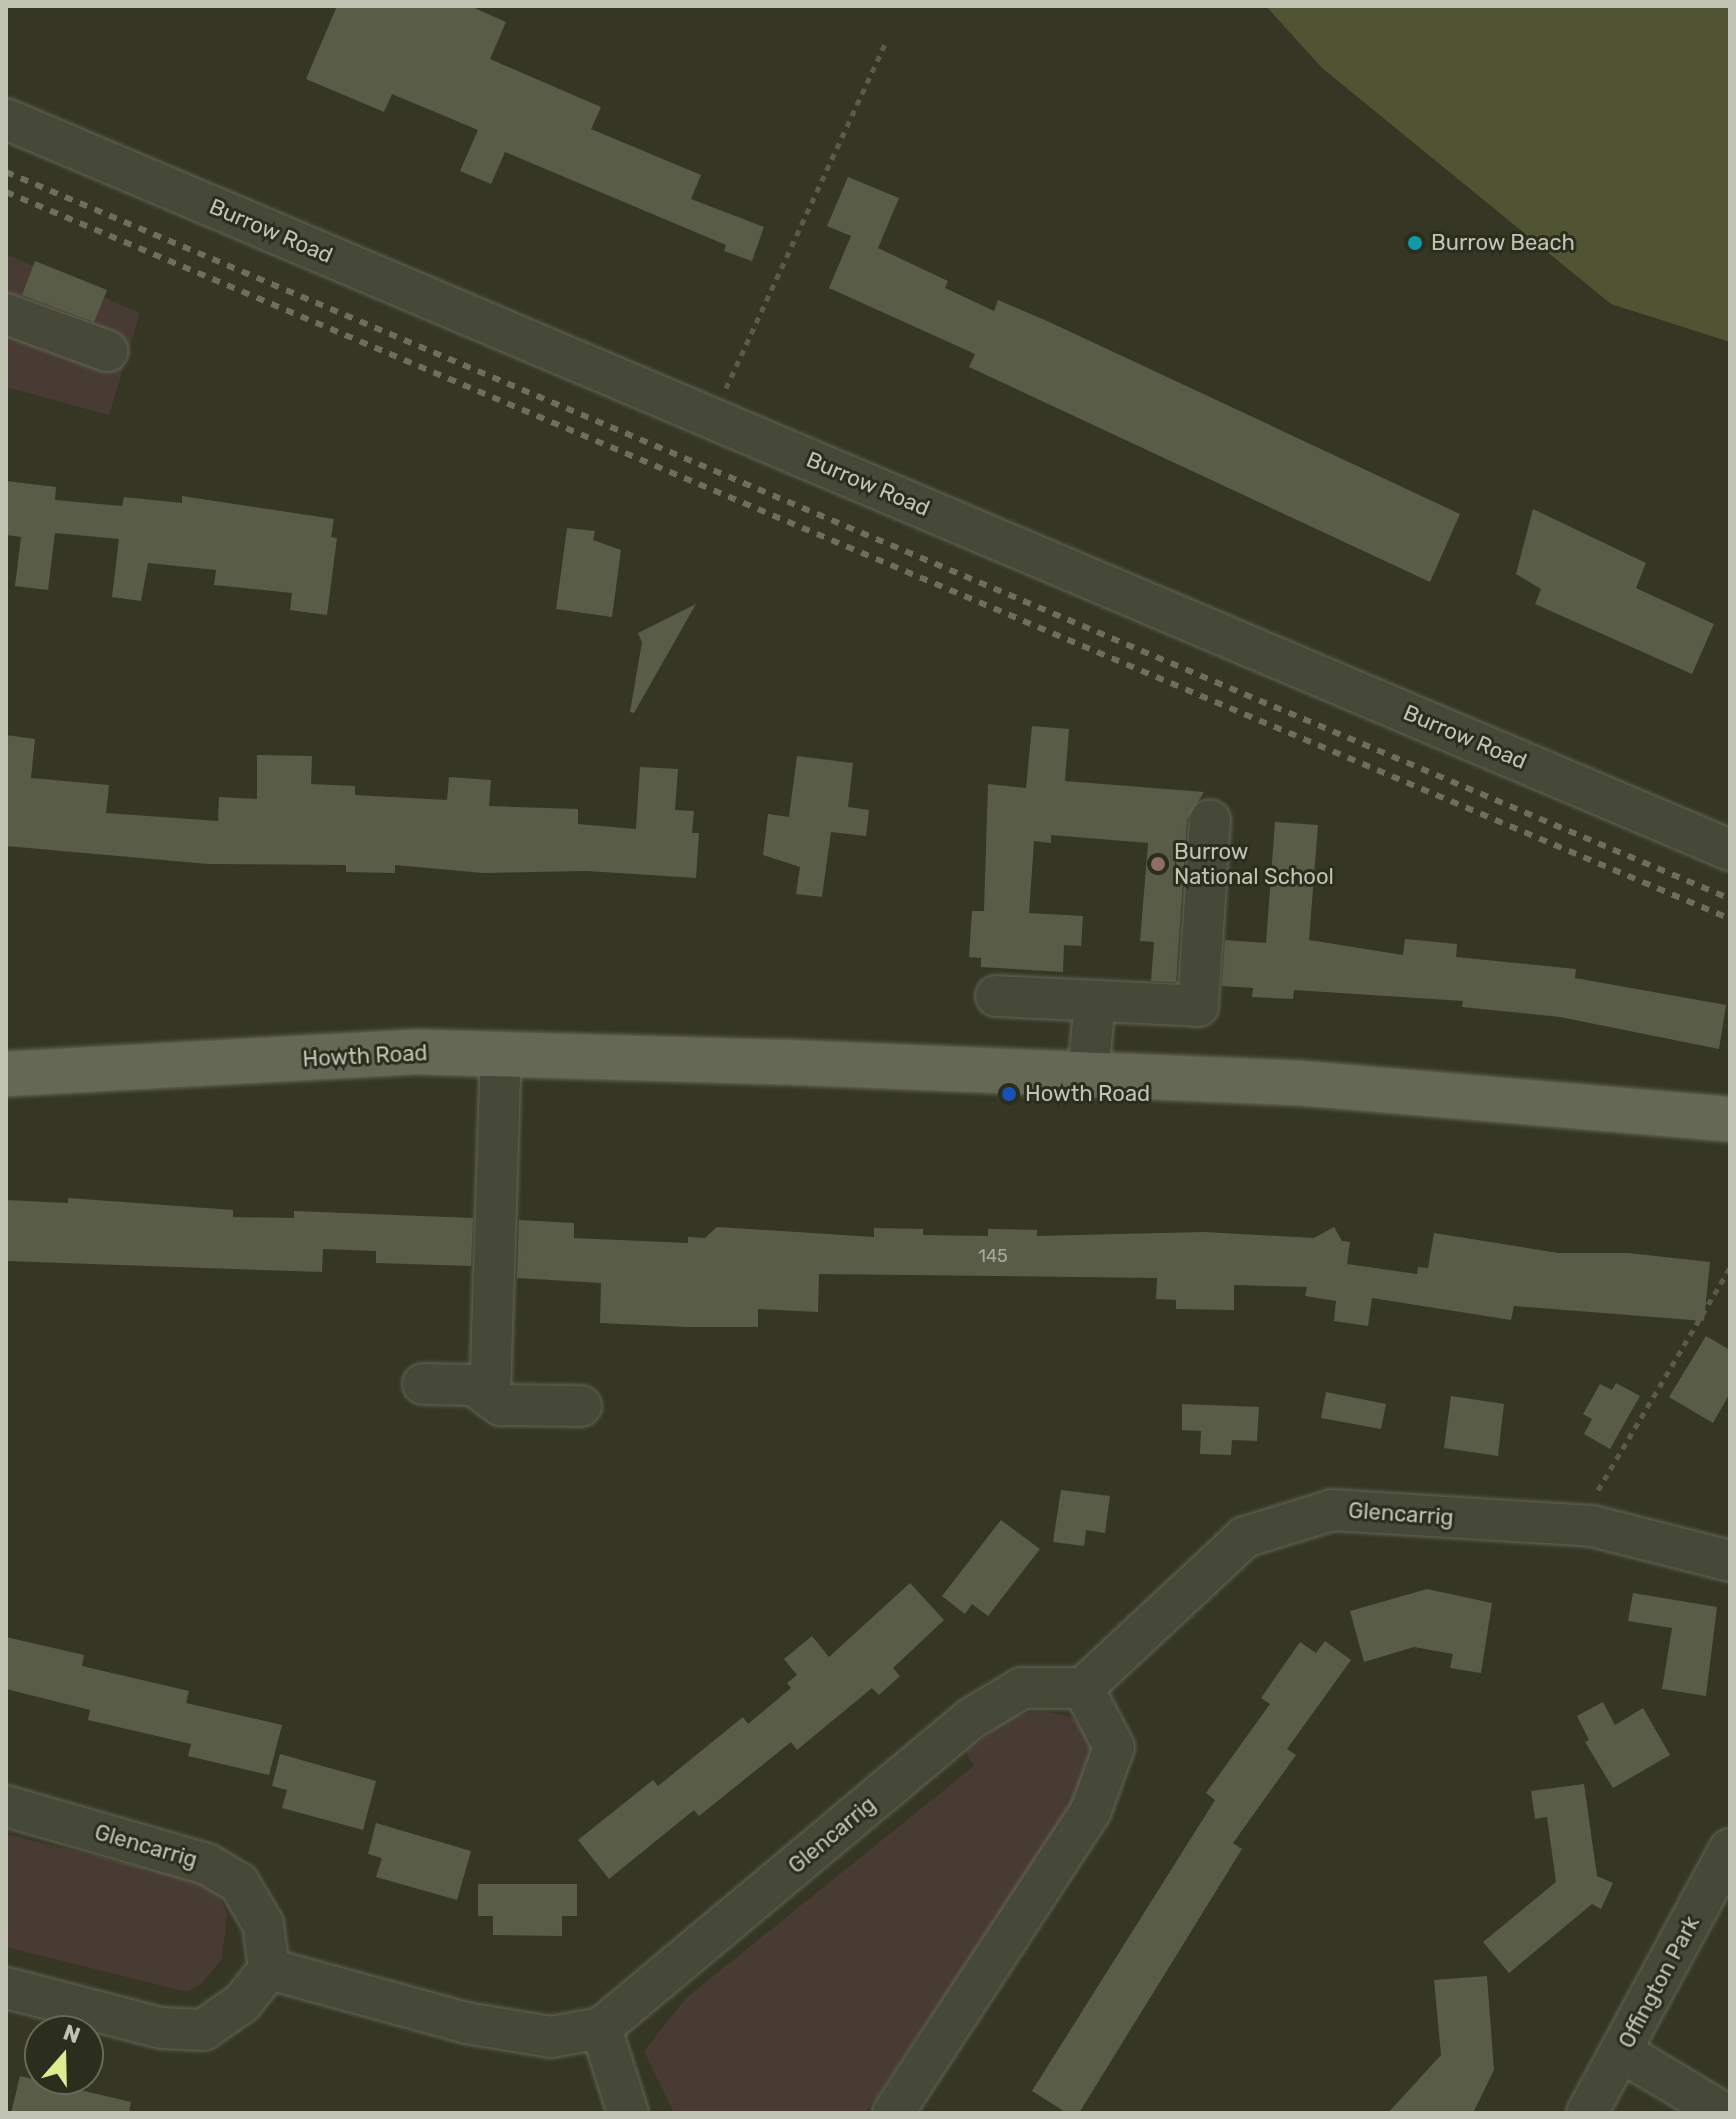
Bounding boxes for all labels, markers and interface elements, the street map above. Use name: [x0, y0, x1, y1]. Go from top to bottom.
street label: Burrow Road: [205, 193, 337, 269]
place label: Burrow Beach: [1431, 230, 1576, 256]
marker: Burrow Beach: [1406, 234, 1424, 252]
street label: Burrow Road: [802, 446, 934, 522]
street label: Burrow Road: [1399, 699, 1531, 775]
place label: Burrow National School: [1174, 838, 1334, 890]
marker: Burrow National School: [1149, 855, 1167, 873]
street label: Howth Road: [302, 1040, 428, 1072]
place label: Howth Road: [1025, 1081, 1150, 1107]
marker: Howth Road: [1000, 1085, 1018, 1103]
house number: 145: [978, 1245, 1008, 1267]
street label: Glencarrig: [1347, 1497, 1455, 1531]
street label: Glencarrig: [783, 1791, 881, 1879]
street label: Glencarrig: [92, 1819, 200, 1873]
street label: Offington Park: [1613, 1911, 1705, 2053]
north arrow: [24, 2015, 104, 2095]
text: N: [60, 2018, 84, 2049]

